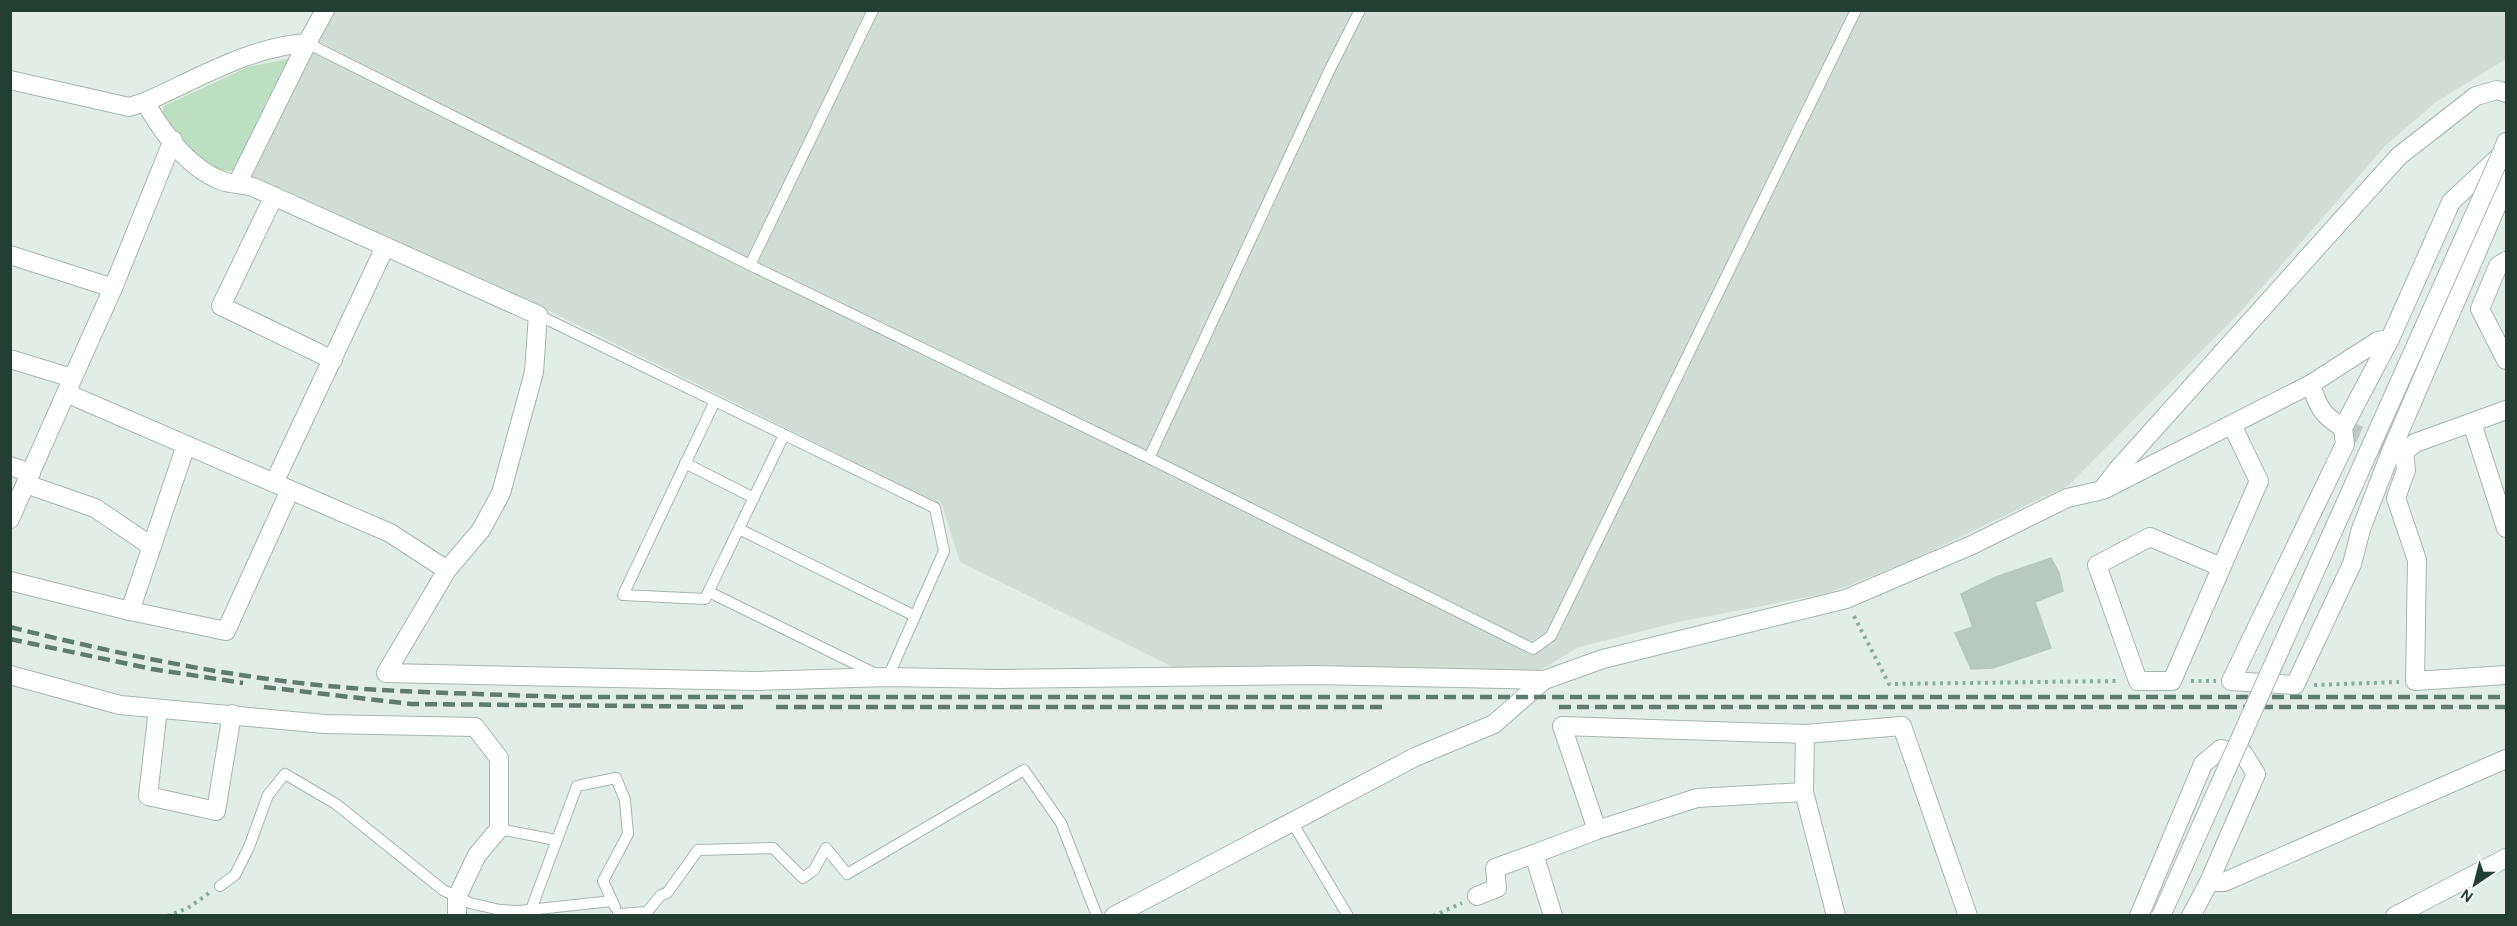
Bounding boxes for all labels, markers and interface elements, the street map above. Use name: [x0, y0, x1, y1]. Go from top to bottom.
north arrow: [2445, 854, 2505, 914]
text: N: [2457, 885, 2477, 907]

